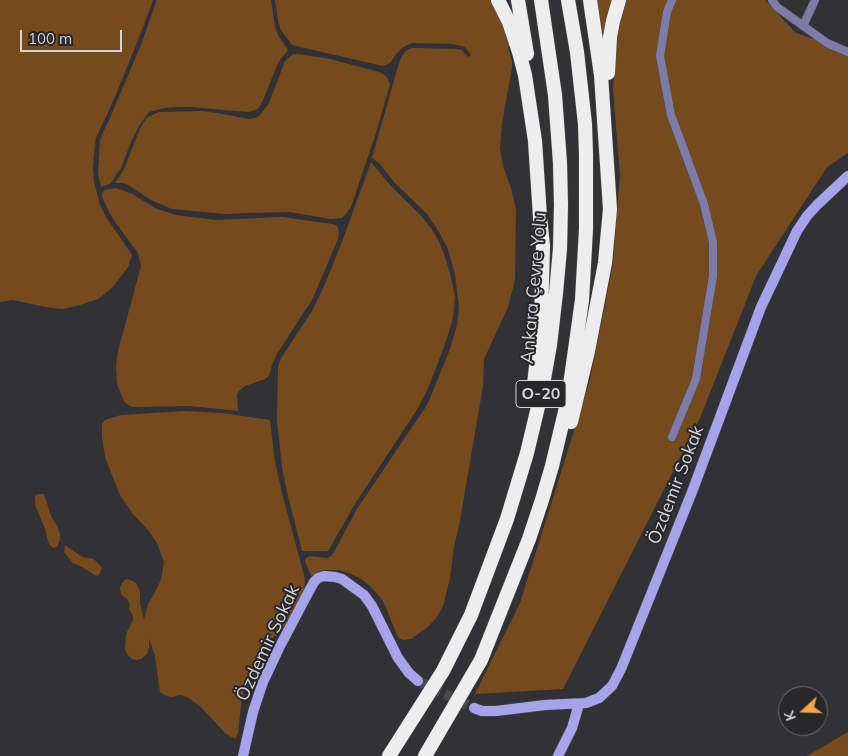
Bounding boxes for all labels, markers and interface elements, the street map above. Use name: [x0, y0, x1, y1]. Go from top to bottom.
scale bar: [22, 20, 125, 52]
text: 100 m: [28, 29, 72, 48]
street label: Ankara Çevre Yolu: [517, 211, 551, 365]
road number: O-20: [516, 380, 566, 408]
street label: Özdemir Sokak: [643, 422, 709, 548]
street label: Özdemir Sokak: [232, 581, 304, 705]
north arrow: [778, 686, 828, 736]
text: K: [780, 708, 800, 723]

